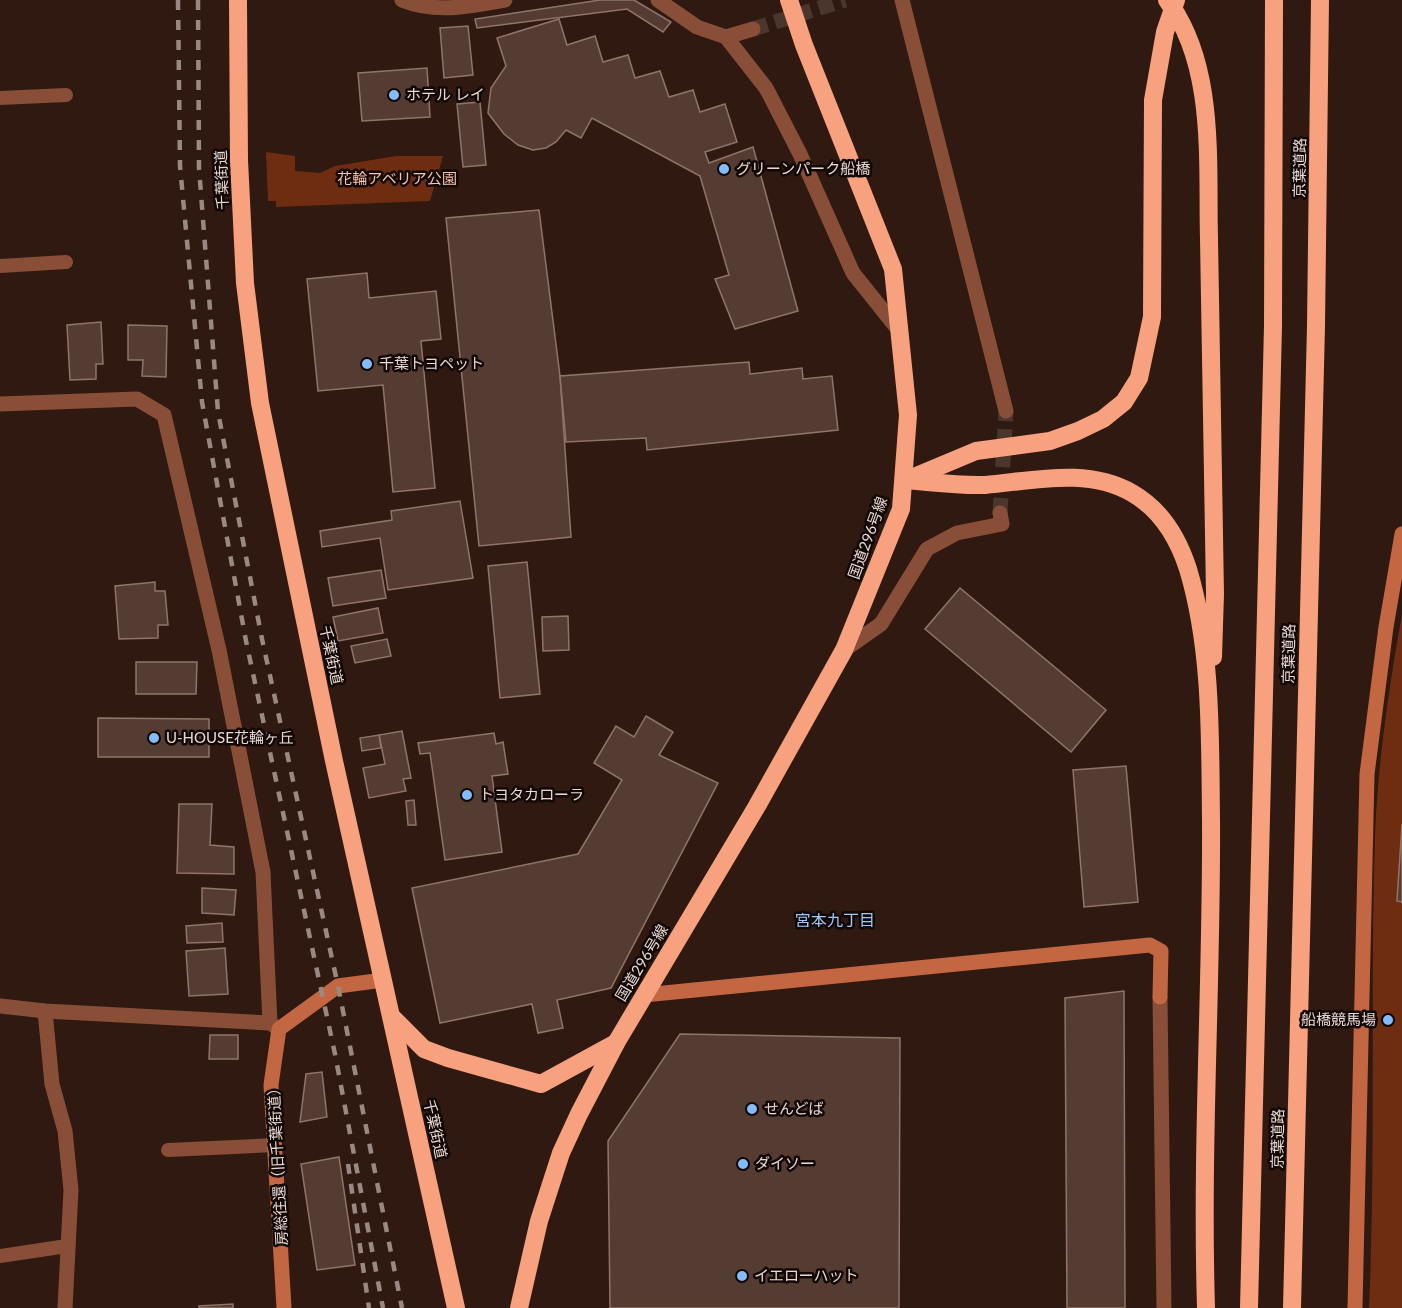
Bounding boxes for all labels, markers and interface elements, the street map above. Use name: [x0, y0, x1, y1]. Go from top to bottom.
place label: ホテル レイ: [406, 85, 485, 103]
marker: ホテル レイ: [387, 88, 401, 102]
street label: 京葉道路: [1289, 138, 1309, 198]
street label: 千葉街道: [211, 150, 231, 210]
place label: グリーンパーク船橋: [736, 159, 870, 177]
marker: グリーンパーク船橋: [717, 162, 731, 176]
park label: 花輪アベリア公園: [337, 169, 457, 187]
place label: 千葉トヨペット: [379, 354, 484, 372]
marker: 千葉トヨペット: [360, 357, 374, 371]
street label: 国道296号線: [844, 494, 890, 581]
street label: 千葉街道: [317, 624, 347, 686]
street label: 京葉道路: [1278, 624, 1298, 684]
place label: U-HOUSE花輪ヶ丘: [166, 728, 294, 746]
marker: U-HOUSE花輪ヶ丘: [147, 731, 161, 745]
place label: トヨタカローラ: [479, 785, 584, 803]
marker: トヨタカローラ: [460, 788, 474, 802]
district label: 宮本九丁目: [795, 910, 875, 929]
street label: 国道296号線: [611, 921, 671, 1004]
place label: 船橋競馬場: [1301, 1010, 1376, 1028]
marker: 船橋競馬場: [1381, 1013, 1395, 1027]
street label: 房総往還（旧千葉街道）: [264, 1080, 290, 1246]
street label: 千葉街道: [421, 1098, 451, 1160]
place label: せんどば: [764, 1099, 824, 1117]
marker: せんどば: [745, 1102, 759, 1116]
street label: 京葉道路: [1267, 1109, 1287, 1169]
place label: ダイソー: [755, 1154, 815, 1172]
marker: ダイソー: [736, 1157, 750, 1171]
place label: イエローハット: [754, 1266, 859, 1284]
marker: イエローハット: [735, 1269, 749, 1283]

